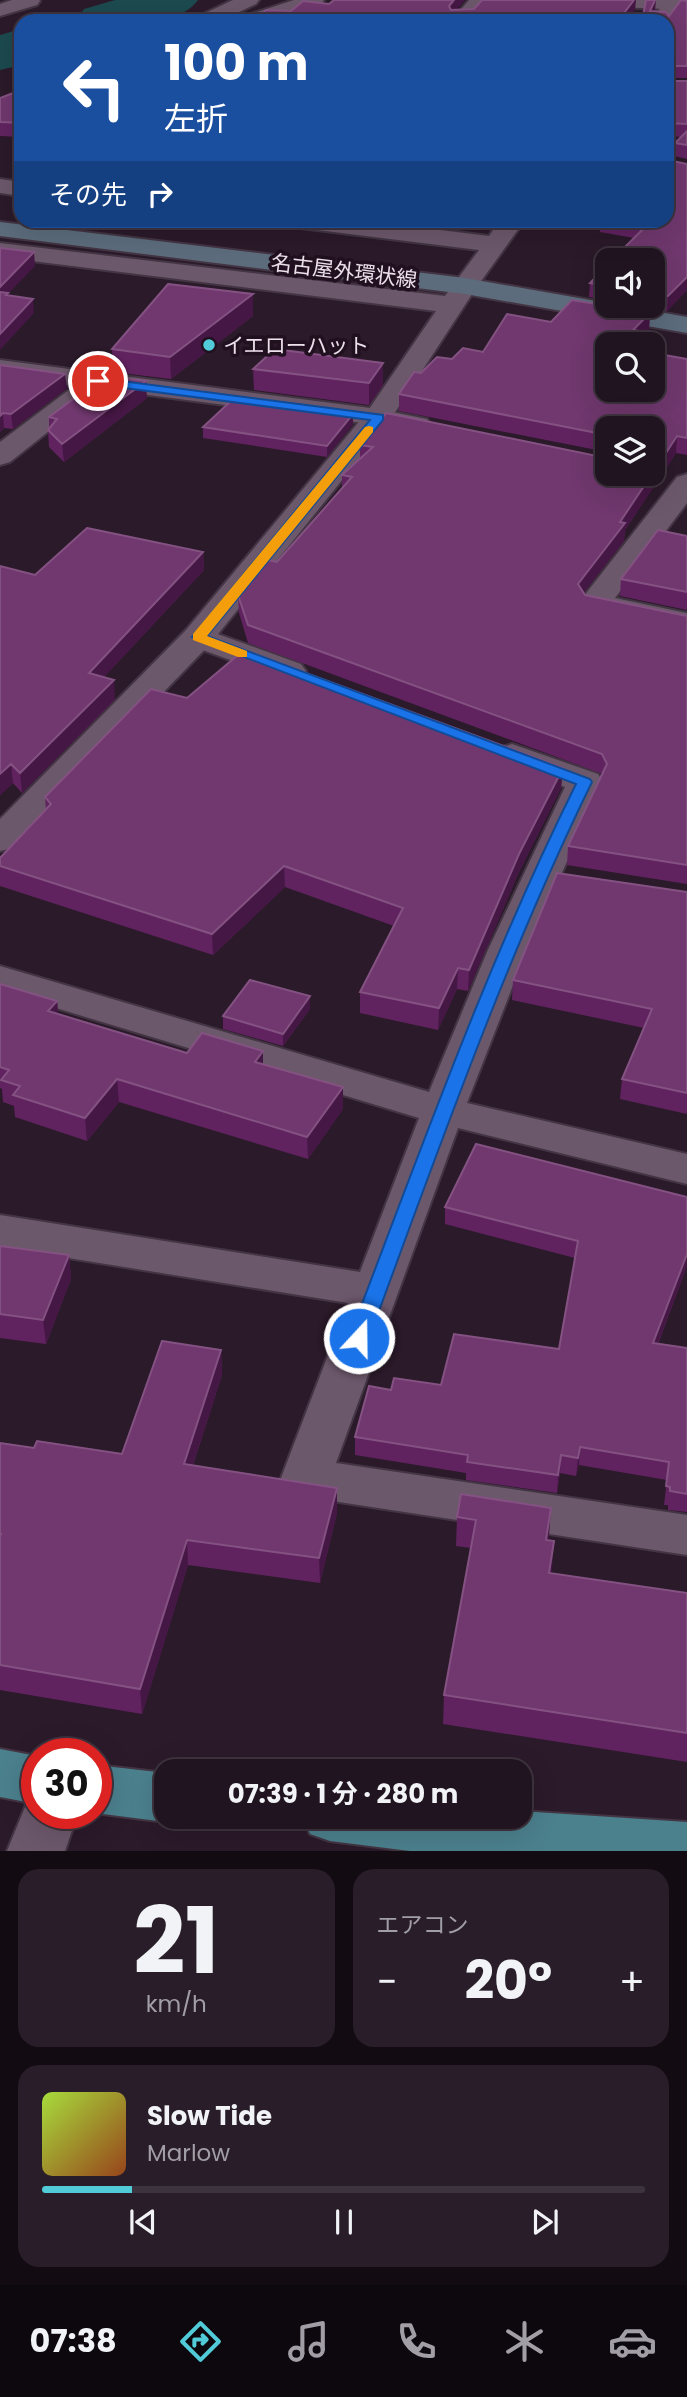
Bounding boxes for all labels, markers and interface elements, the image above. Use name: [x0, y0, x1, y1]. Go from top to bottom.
text: 100 m: [164, 29, 309, 97]
icon: left: [49, 42, 140, 133]
text: 左折: [164, 96, 228, 141]
icon: right: [141, 175, 179, 213]
text: その先: [49, 177, 127, 213]
street label: 名古屋外環状線: [269, 248, 419, 294]
map controls: [595, 248, 665, 486]
button: sound: [595, 248, 665, 318]
place label: イエローハット: [223, 331, 369, 360]
button: search: [595, 332, 665, 402]
marker: イエローハット: [201, 337, 217, 353]
pin: [68, 351, 128, 411]
icon: arrive: [79, 362, 117, 400]
button: layers: [595, 416, 665, 486]
position arrow: [322, 1301, 396, 1375]
speed limit sign: 30: [21, 1738, 112, 1829]
text: 07:39 · 1 分 · 280 m: [228, 1776, 458, 1812]
text: 21: [133, 1877, 219, 2005]
text: エアコン: [377, 1909, 469, 1941]
text: 20°: [464, 1944, 552, 2017]
text: −: [377, 1955, 397, 2008]
text: +: [619, 1955, 645, 2008]
text: km/h: [146, 1988, 207, 2020]
text: Slow Tide: [147, 2098, 272, 2134]
text: Marlow: [147, 2137, 230, 2169]
icon: previous: [124, 2203, 162, 2241]
icon: pause: [325, 2203, 363, 2241]
icon: next: [526, 2203, 564, 2241]
icon: directions: [176, 2317, 225, 2366]
icon: music: [284, 2317, 333, 2366]
icon: phone: [392, 2317, 441, 2366]
icon: climate: [500, 2317, 549, 2366]
icon: car: [608, 2317, 657, 2366]
text: 07:38: [30, 2318, 117, 2363]

